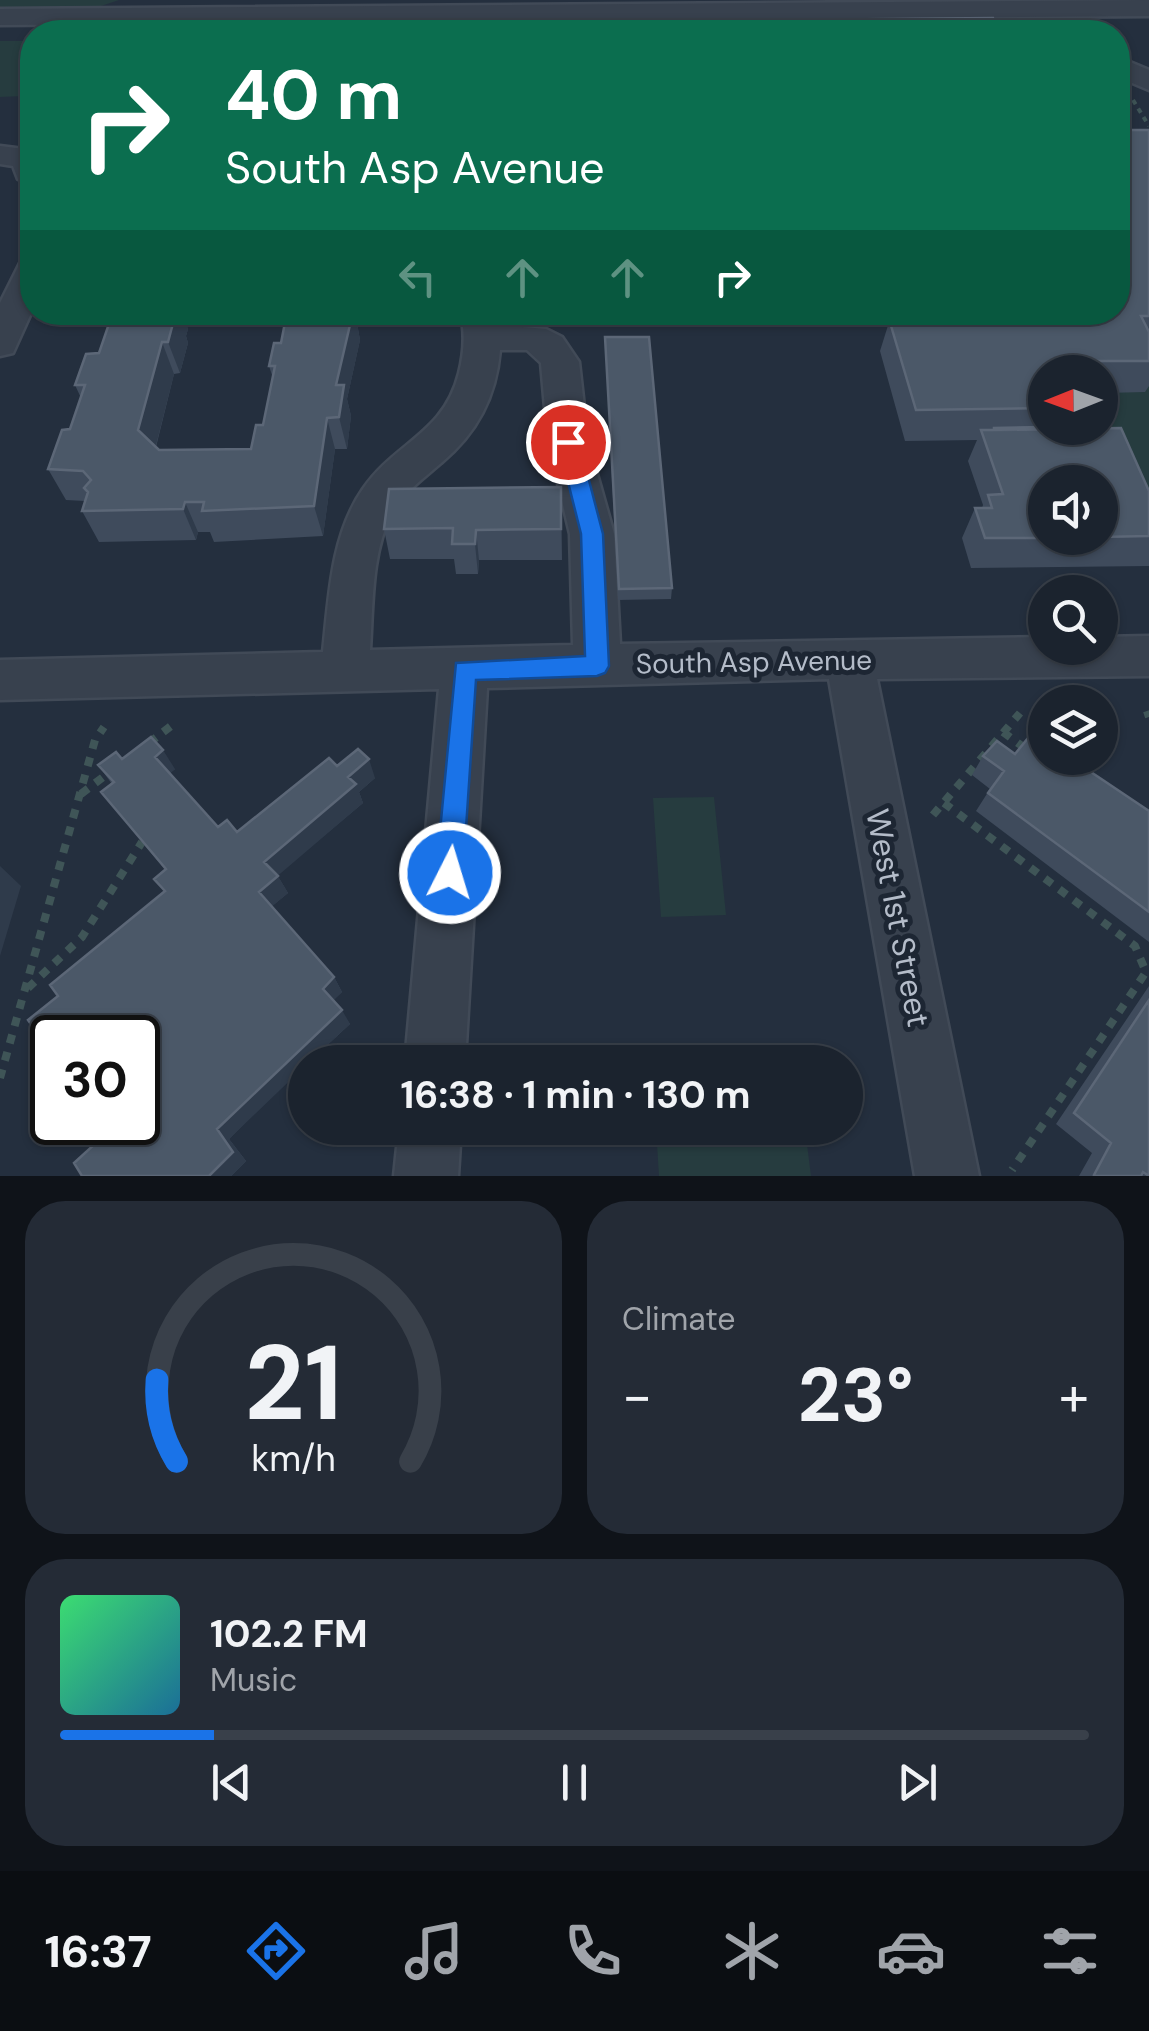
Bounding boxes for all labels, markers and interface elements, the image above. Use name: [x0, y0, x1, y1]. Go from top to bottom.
text: 40 m: [225, 50, 402, 141]
icon: right: [60, 60, 190, 190]
text: South Asp Avenue: [225, 138, 605, 197]
icon: left: [390, 250, 445, 305]
icon: ahead: [495, 250, 550, 305]
icon: ahead: [600, 250, 655, 305]
icon: right: [705, 250, 760, 305]
north arrow: [1028, 355, 1118, 445]
map controls: [1028, 355, 1118, 775]
pin: [526, 400, 611, 485]
icon: arrive: [541, 415, 596, 470]
button: sound: [1028, 465, 1118, 555]
button: search: [1028, 575, 1118, 665]
street label: South Asp Avenue: [636, 641, 872, 683]
button: layers: [1028, 685, 1118, 775]
street label: West 1st Street: [856, 806, 940, 1030]
position arrow: [398, 821, 502, 925]
speed limit sign: 30: [30, 1015, 160, 1145]
text: 16:38 · 1 min · 130 m: [401, 1070, 750, 1120]
text: Climate: [622, 1298, 736, 1340]
text: 21: [245, 1316, 342, 1451]
text: 23°: [798, 1347, 913, 1444]
text: −: [622, 1360, 652, 1432]
text: +: [1059, 1360, 1089, 1432]
text: km/h: [251, 1436, 336, 1482]
text: 102.2 FM: [210, 1609, 368, 1659]
text: Music: [210, 1659, 297, 1701]
icon: previous: [204, 1755, 259, 1810]
icon: pause: [547, 1755, 602, 1810]
icon: next: [890, 1755, 945, 1810]
icon: directions: [241, 1916, 311, 1986]
icon: music: [399, 1916, 469, 1986]
icon: phone: [558, 1916, 628, 1986]
icon: climate: [717, 1916, 787, 1986]
icon: car: [876, 1916, 946, 1986]
icon: filters: [1035, 1916, 1105, 1986]
text: 16:37: [44, 1922, 152, 1981]

